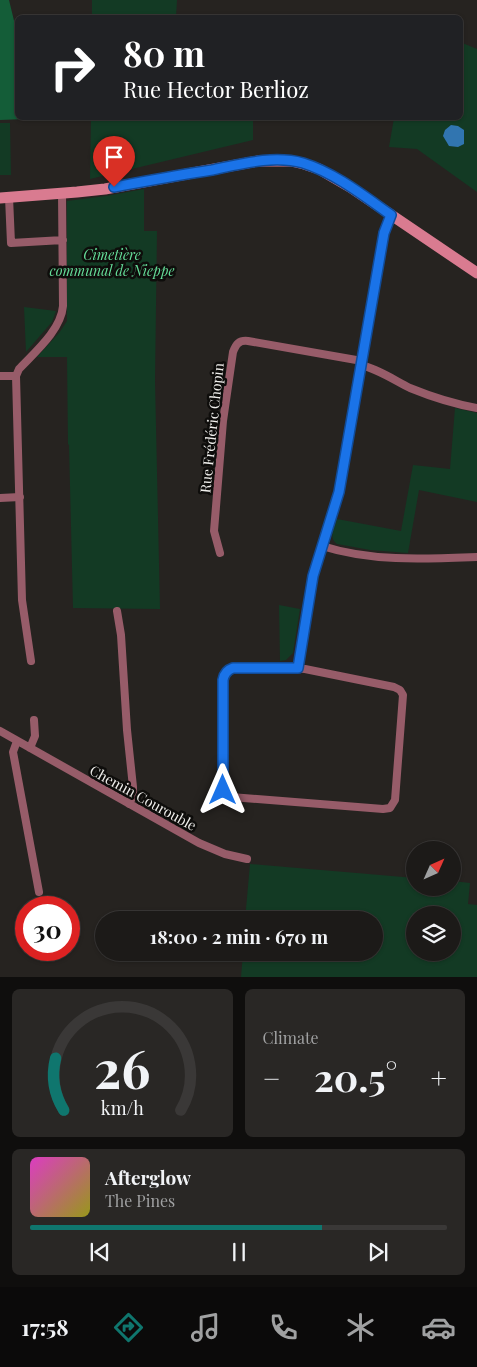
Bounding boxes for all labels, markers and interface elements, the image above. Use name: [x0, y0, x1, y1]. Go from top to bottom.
text: 80 m: [123, 29, 205, 76]
icon: right: [40, 35, 105, 100]
text: Rue Hector Berlioz: [123, 74, 309, 104]
pin: [93, 136, 135, 187]
icon: arrive: [100, 143, 128, 171]
park label: Cimetière communal de Nieppe: [50, 245, 174, 280]
street label: Rue Frédéric Chopin: [195, 361, 228, 494]
street label: Chemin Courouble: [87, 760, 200, 835]
position arrow: [196, 763, 248, 815]
north arrow: [406, 841, 461, 896]
map controls: [406, 841, 461, 961]
speed limit sign: 30: [15, 896, 80, 961]
button: layers: [406, 906, 461, 961]
text: 18:00 · 2 min · 670 m: [150, 923, 328, 949]
text: Climate: [263, 1027, 319, 1048]
text: 26: [94, 1033, 150, 1102]
text: 20.5°: [314, 1051, 397, 1102]
text: −: [263, 1059, 281, 1096]
text: +: [431, 1059, 447, 1096]
text: km/h: [101, 1096, 144, 1119]
text: Afterglow: [105, 1164, 191, 1190]
text: The Pines: [105, 1190, 175, 1211]
icon: previous: [86, 1238, 114, 1266]
icon: pause: [225, 1238, 253, 1266]
icon: next: [364, 1238, 392, 1266]
icon: directions: [111, 1310, 146, 1345]
icon: music: [188, 1310, 223, 1345]
icon: phone: [266, 1310, 301, 1345]
icon: climate: [343, 1310, 378, 1345]
icon: car: [421, 1310, 456, 1345]
text: 17:58: [21, 1312, 68, 1342]

